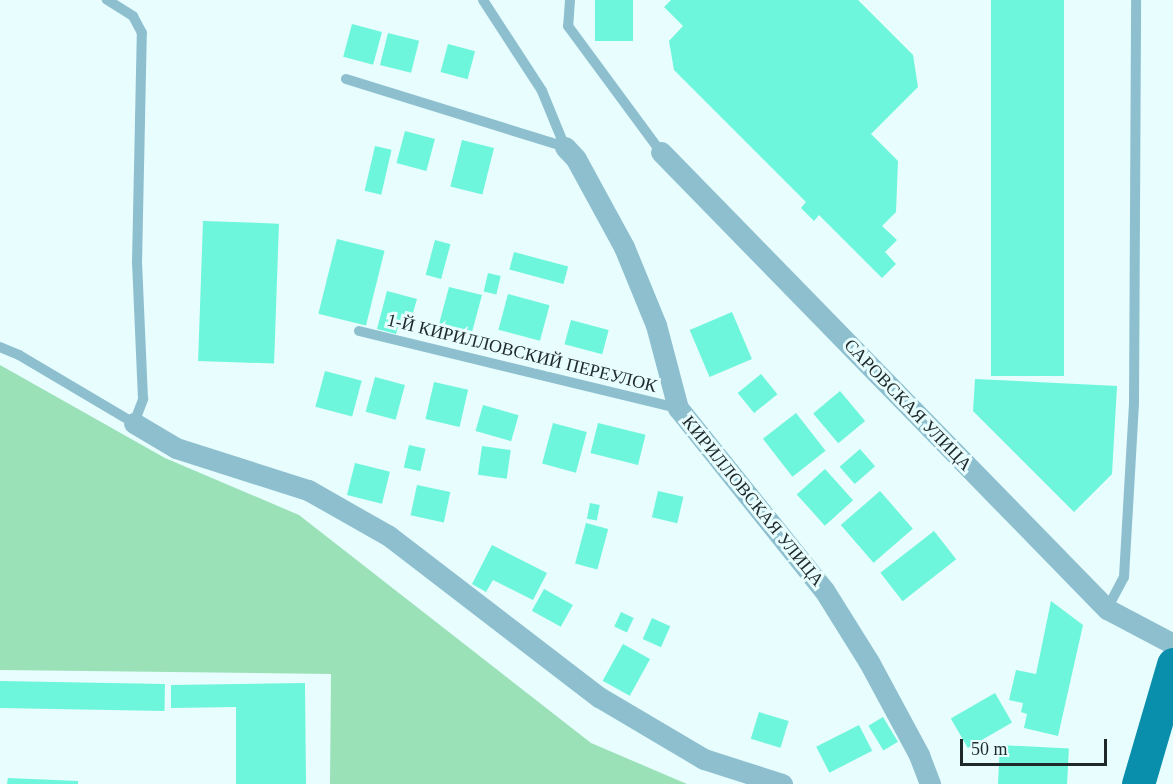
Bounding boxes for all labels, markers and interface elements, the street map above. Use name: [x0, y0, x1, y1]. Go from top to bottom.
street label: 1-Й КИРИЛЛОВСКИЙ ПЕРЕУЛОК: [385, 309, 659, 397]
street label: САРОВСКАЯ УЛИЦА: [840, 335, 976, 475]
street label: КИРИЛЛОВСКАЯ УЛИЦА: [678, 411, 828, 591]
scale bar: [963, 727, 1110, 765]
text: 50 m: [971, 739, 1008, 759]

